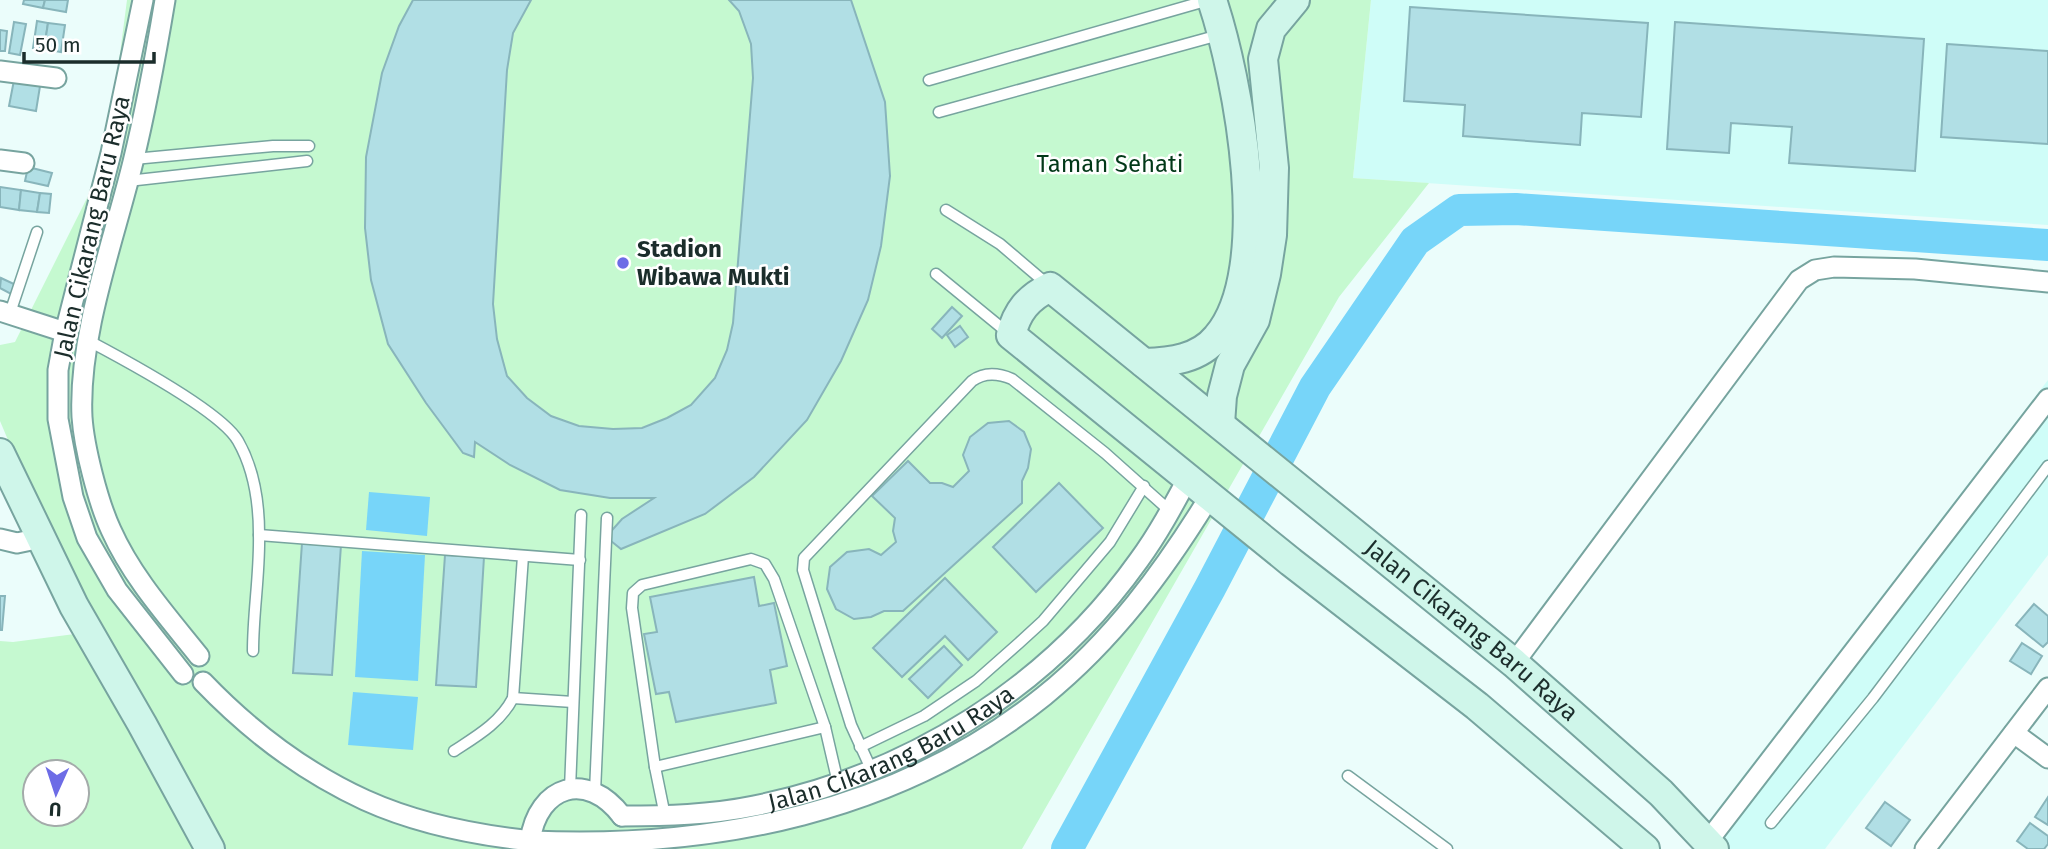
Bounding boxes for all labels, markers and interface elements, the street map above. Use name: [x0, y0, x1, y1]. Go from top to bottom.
scale bar: [24, 21, 154, 65]
text: 50 m: [35, 32, 81, 58]
street label: Jalan Cikarang Baru Raya: [48, 93, 136, 361]
park label: Taman Sehati: [1036, 150, 1184, 178]
place label: Stadion Wibawa Mukti: [637, 235, 790, 291]
marker: Stadion Wibawa Mukti: [615, 255, 631, 271]
street label: Jalan Cikarang Baru Raya: [1359, 534, 1584, 727]
street label: Jalan Cikarang Baru Raya: [765, 680, 1019, 817]
north arrow: [21, 758, 91, 828]
text: U: [48, 798, 62, 821]

